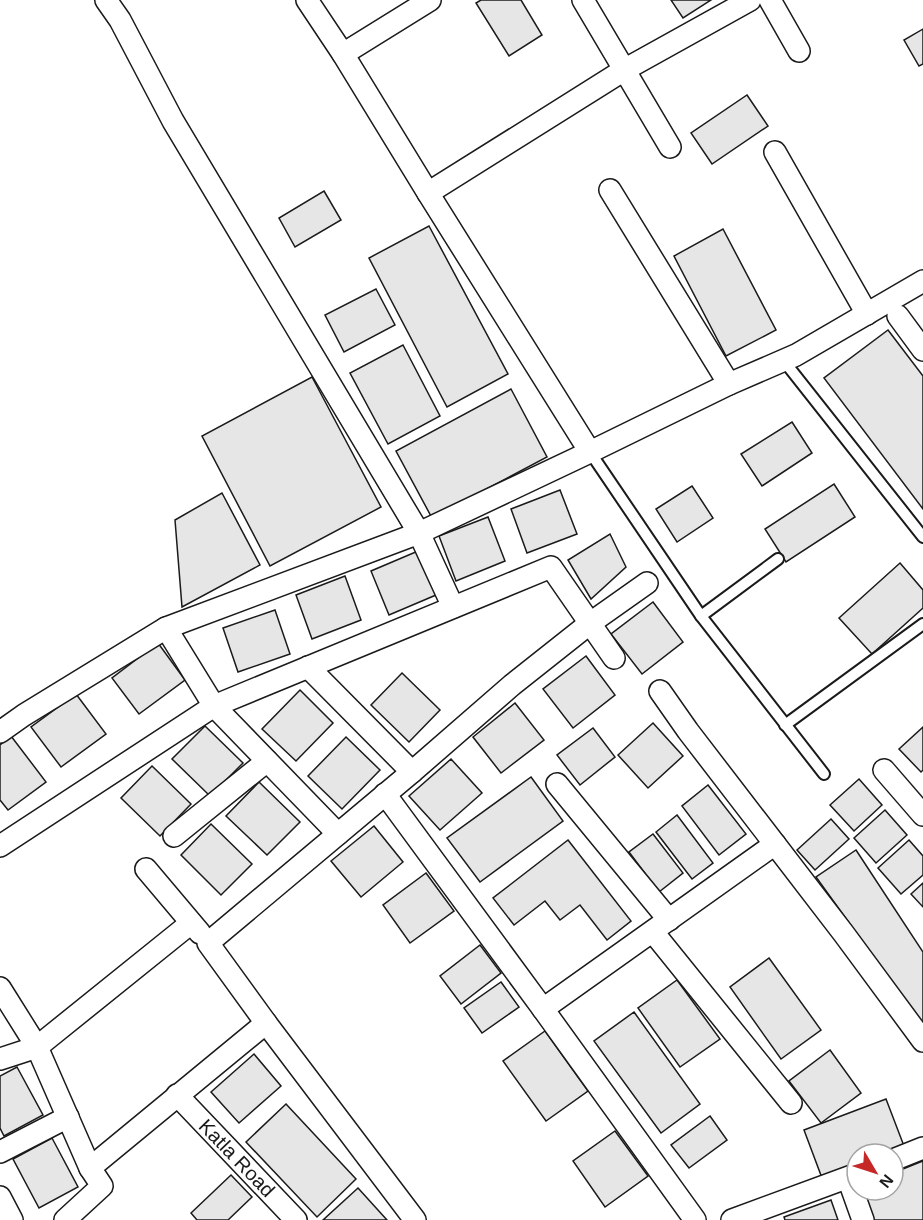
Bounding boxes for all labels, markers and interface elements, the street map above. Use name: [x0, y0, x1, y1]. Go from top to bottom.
street label: Katla Road: [195, 1115, 279, 1201]
north arrow: [845, 1142, 905, 1202]
text: N: [876, 1171, 897, 1191]

